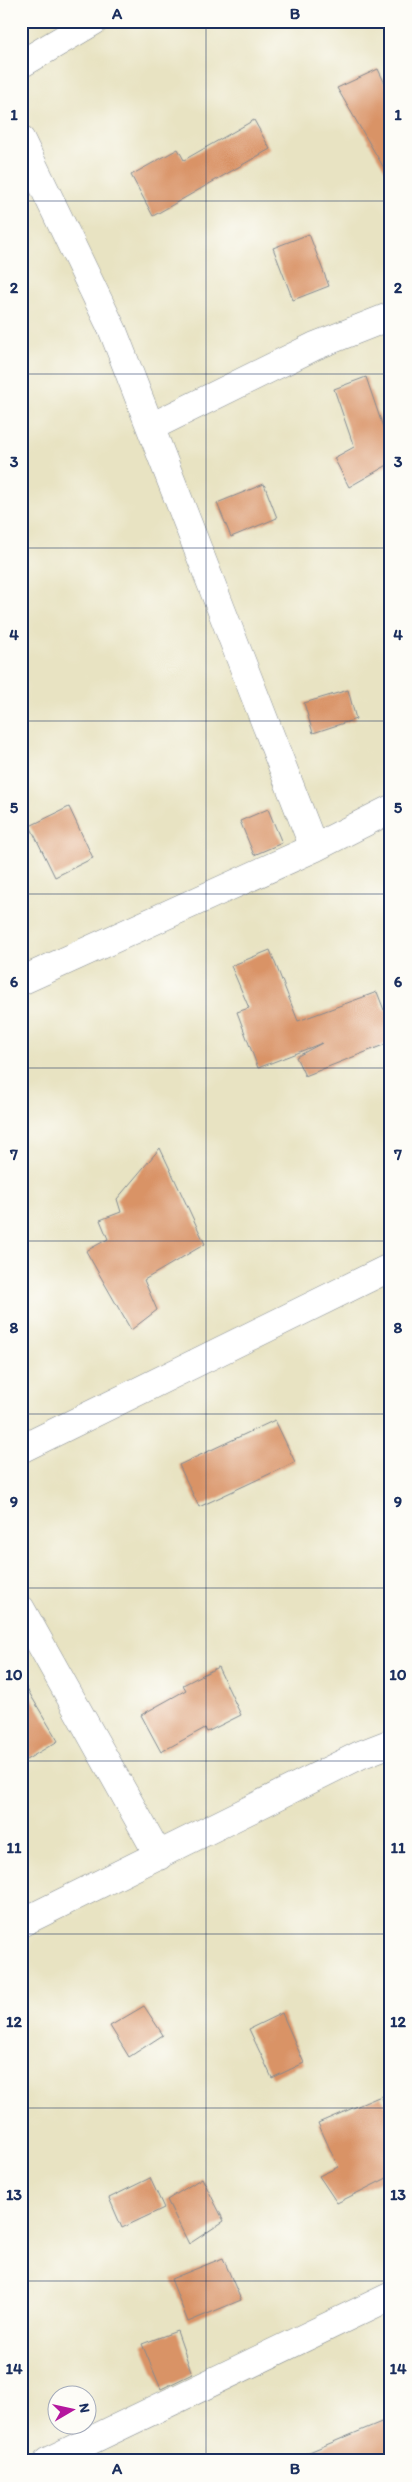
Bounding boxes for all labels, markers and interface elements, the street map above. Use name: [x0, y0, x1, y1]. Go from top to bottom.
text: A: [111, 4, 123, 23]
text: B: [290, 4, 301, 23]
text: 1: [10, 105, 18, 124]
text: 1: [394, 105, 402, 124]
text: 2: [10, 278, 19, 297]
text: 2: [394, 278, 403, 297]
text: 3: [10, 452, 19, 471]
text: 3: [394, 452, 403, 471]
text: 4: [9, 625, 19, 644]
text: 4: [393, 625, 403, 644]
text: 5: [10, 798, 19, 817]
text: 5: [394, 798, 403, 817]
text: 6: [10, 972, 19, 991]
text: 6: [394, 972, 403, 991]
text: 7: [9, 1145, 18, 1164]
text: 7: [393, 1145, 402, 1164]
text: 8: [10, 1318, 19, 1337]
text: 8: [394, 1318, 403, 1337]
text: 9: [10, 1492, 18, 1511]
text: 9: [394, 1492, 402, 1511]
text: 10: [5, 1665, 23, 1684]
text: 10: [389, 1665, 407, 1684]
text: 11: [7, 1838, 22, 1857]
text: 11: [391, 1838, 406, 1857]
text: 12: [6, 2012, 23, 2031]
text: 12: [390, 2012, 407, 2031]
text: 13: [6, 2185, 22, 2204]
text: 13: [390, 2185, 406, 2204]
text: 14: [5, 2359, 23, 2378]
text: 14: [389, 2359, 407, 2378]
north arrow: [48, 2384, 98, 2434]
text: N: [75, 2402, 93, 2414]
text: A: [111, 2459, 123, 2478]
text: B: [290, 2459, 301, 2478]

